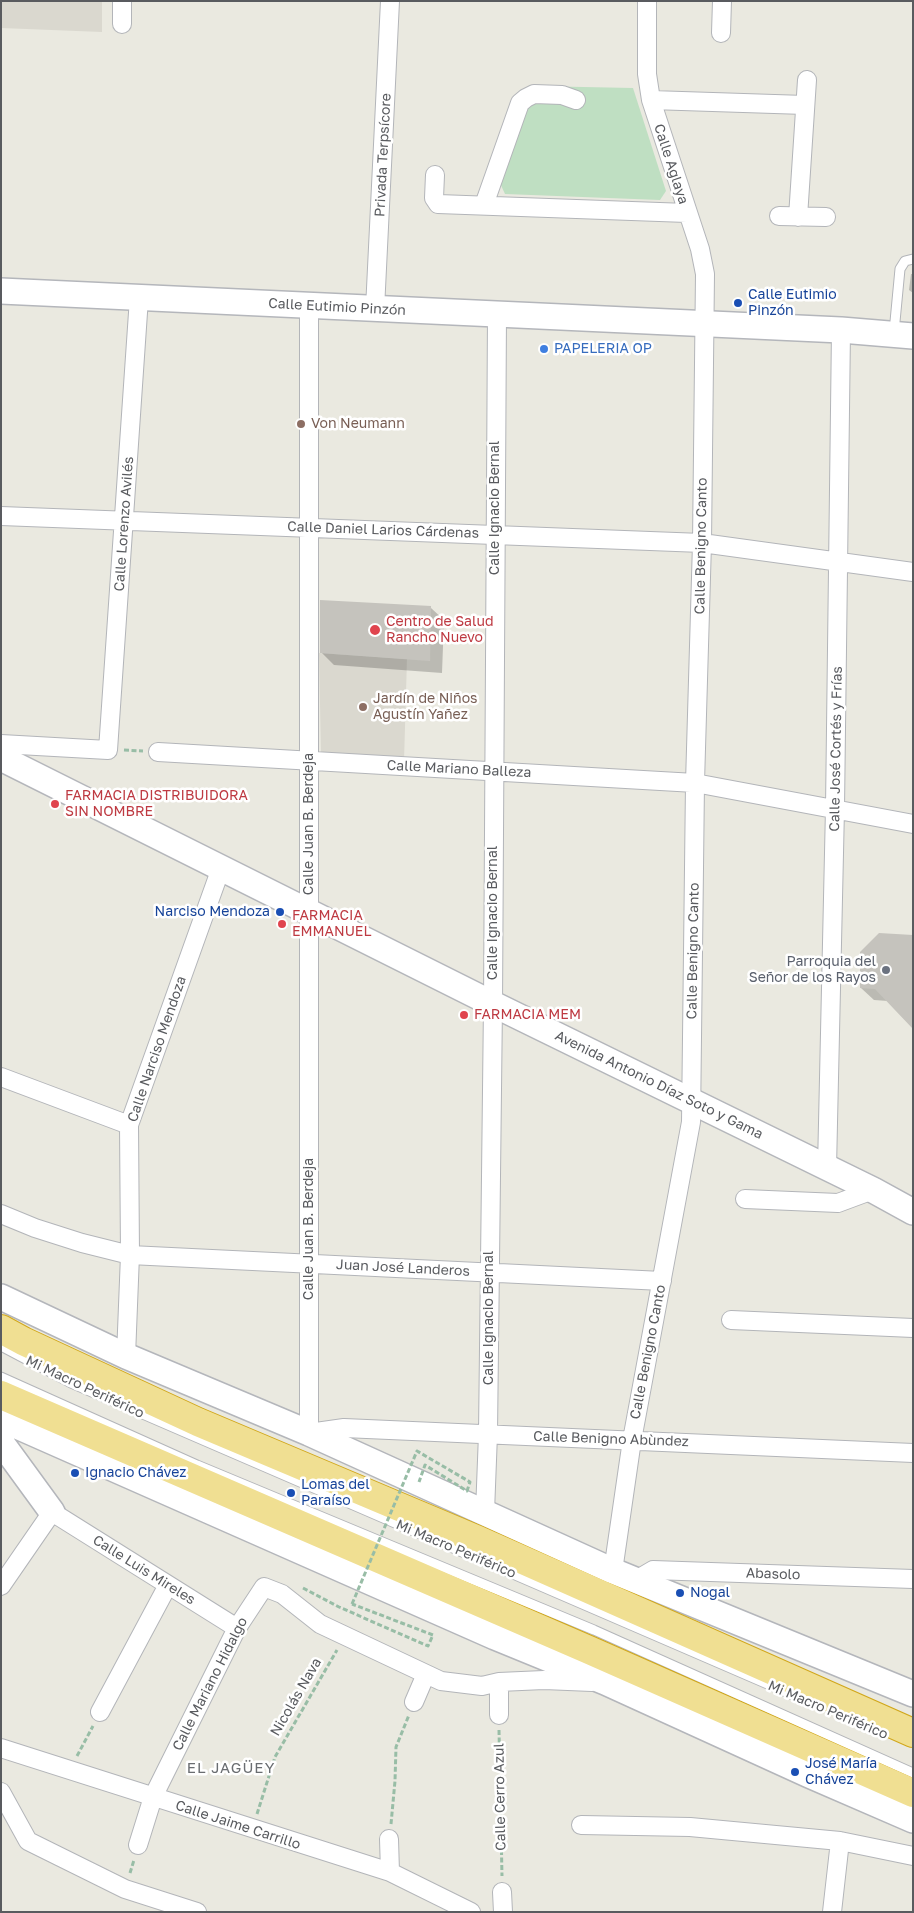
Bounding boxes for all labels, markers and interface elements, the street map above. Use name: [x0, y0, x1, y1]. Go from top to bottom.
street label: Privada Terpsícore: [371, 93, 395, 217]
street label: Calle Aglaya: [650, 122, 692, 206]
place label: Calle Eutimio Pinzón: [748, 287, 837, 320]
street label: Calle Eutimio Pinzón: [268, 295, 406, 319]
marker: Calle Eutimio Pinzón: [732, 297, 744, 309]
place label: PAPELERIA OP: [554, 341, 652, 357]
marker: PAPELERIA OP: [538, 343, 550, 355]
place label: Von Neumann: [311, 416, 405, 432]
marker: Von Neumann: [295, 418, 307, 430]
street label: Calle Ignacio Bernal: [487, 441, 503, 575]
street label: Calle Lorenzo Avilés: [111, 456, 137, 592]
street label: Calle Benigno Canto: [691, 477, 711, 615]
street label: Calle Daniel Larios Cárdenas: [287, 518, 479, 542]
place label: Centro de Salud Rancho Nuevo: [386, 614, 494, 646]
marker: Centro de Salud Rancho Nuevo: [368, 623, 382, 637]
street label: Calle José Cortés y Frías: [826, 666, 846, 832]
place label: Jardín de Niños Agustín Yañez: [373, 691, 478, 724]
marker: Jardín de Niños Agustín Yañez: [357, 701, 369, 713]
street label: Calle Juan B. Berdeja: [301, 753, 317, 895]
street label: Calle Mariano Balleza: [386, 757, 532, 781]
place label: FARMACIA DISTRIBUIDORA SIN NOMBRE: [65, 788, 248, 820]
marker: FARMACIA DISTRIBUIDORA SIN NOMBRE: [49, 798, 61, 810]
street label: Calle Ignacio Bernal: [485, 846, 501, 980]
street label: Calle Benigno Canto: [683, 882, 703, 1020]
place label: Narciso Mendoza: [155, 904, 270, 920]
marker: Narciso Mendoza: [274, 906, 286, 918]
place label: FARMACIA EMMANUEL: [292, 908, 371, 940]
marker: FARMACIA EMMANUEL: [276, 918, 288, 930]
place label: Parroquia del Señor de los Rayos: [749, 954, 876, 986]
marker: Parroquia del Señor de los Rayos: [880, 964, 892, 976]
street label: Calle Narciso Mendoza: [124, 974, 190, 1124]
place label: FARMACIA MEM: [474, 1007, 581, 1023]
marker: FARMACIA MEM: [458, 1009, 470, 1021]
street label: Avenida Antonio Díaz Soto y Gama: [552, 1027, 766, 1143]
street label: Calle Juan B. Berdeja: [301, 1158, 317, 1300]
street label: Calle Ignacio Bernal: [481, 1251, 497, 1385]
street label: Juan José Landeros: [336, 1256, 470, 1280]
street label: Calle Benigno Canto: [627, 1283, 669, 1421]
street label: Mi Macro Periférico: [23, 1352, 147, 1422]
street label: Calle Benigno Abùndez: [533, 1428, 689, 1450]
place label: Ignacio Chávez: [85, 1465, 186, 1481]
marker: Ignacio Chávez: [69, 1467, 81, 1479]
place label: Lomas del Paraíso: [301, 1477, 370, 1510]
marker: Lomas del Paraíso: [285, 1487, 297, 1499]
street label: Mi Macro Periférico: [393, 1516, 519, 1582]
street label: Calle Luis Mireles: [90, 1532, 198, 1608]
street label: Abasolo: [745, 1565, 801, 1583]
place label: Nogal: [690, 1585, 730, 1601]
marker: Nogal: [674, 1587, 686, 1599]
street label: Calle Mariano Hidalgo: [169, 1614, 251, 1754]
street label: Nicolás Nava: [267, 1655, 325, 1739]
street label: Mi Macro Periférico: [765, 1677, 891, 1743]
street label: Calle Cerro Azul: [491, 1743, 509, 1851]
place label: José María Chávez: [805, 1756, 877, 1788]
district label: EL JAGÜEY: [186, 1759, 276, 1777]
marker: José María Chávez: [789, 1766, 801, 1778]
street label: Calle Jaime Carrillo: [173, 1797, 303, 1853]

